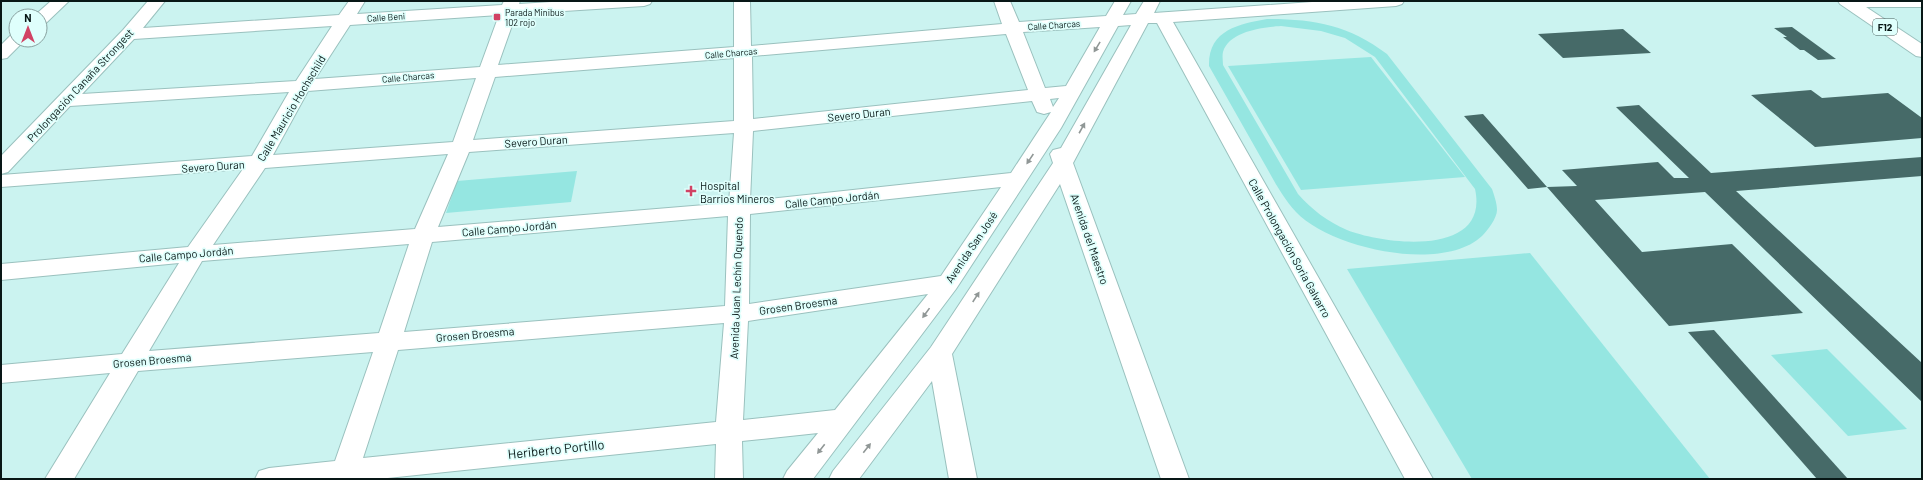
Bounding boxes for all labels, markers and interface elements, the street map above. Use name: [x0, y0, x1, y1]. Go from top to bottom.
place label: Parada Minibus 102 rojo: [505, 7, 564, 28]
north arrow: [8, 8, 48, 48]
street label: Calle Beni: [366, 10, 406, 24]
text: N: [24, 11, 32, 24]
marker: Parada Minibus 102 rojo: [492, 12, 502, 22]
street label: Calle Charcas: [1027, 18, 1081, 32]
road number: F12: [1873, 19, 1897, 35]
street label: Prolongación Canaña Strongest: [24, 26, 136, 144]
one-way arrow: [1094, 41, 1101, 53]
street label: Calle Charcas: [704, 45, 758, 61]
street label: Calle Mauricio Hochschild: [254, 53, 328, 163]
street label: Calle Charcas: [381, 69, 435, 85]
street label: Severo Duran: [827, 104, 891, 124]
one-way arrow: [1079, 122, 1086, 134]
street label: Severo Duran: [504, 132, 568, 150]
one-way arrow: [1027, 153, 1034, 164]
street label: Severo Duran: [181, 157, 245, 175]
street label: Calle Prolongación Soria Galvarro: [1246, 176, 1334, 320]
place label: Hospital Barrios Mineros: [700, 179, 774, 205]
marker: Hospital Barrios Mineros: [685, 185, 697, 197]
street label: Calle Campo Jordán: [784, 188, 880, 210]
street label: Avenida del Maestro: [1068, 192, 1112, 286]
street label: Avenida San José: [942, 209, 1000, 285]
street label: Calle Campo Jordán: [461, 217, 557, 239]
street label: Avenida Juan Lechín Oquendo: [727, 217, 745, 359]
street label: Calle Campo Jordán: [138, 243, 234, 265]
one-way arrow: [972, 292, 980, 303]
street label: Grosen Broesma: [758, 293, 838, 317]
one-way arrow: [922, 307, 931, 318]
street label: Grosen Broesma: [435, 324, 515, 344]
street label: Grosen Broesma: [112, 350, 192, 370]
street label: Heriberto Portillo: [507, 436, 605, 462]
one-way arrow: [817, 443, 825, 454]
one-way arrow: [863, 443, 871, 454]

